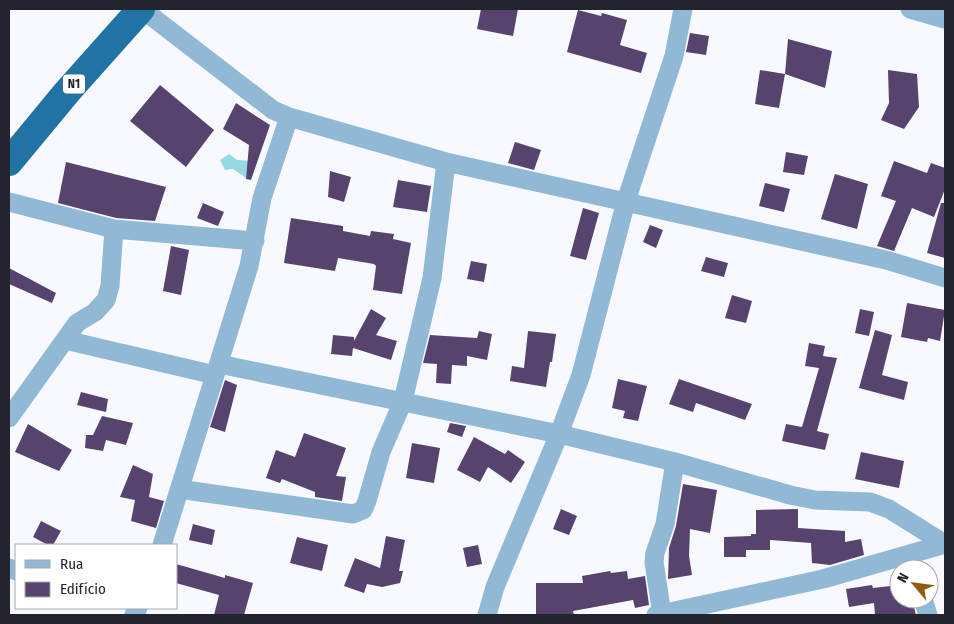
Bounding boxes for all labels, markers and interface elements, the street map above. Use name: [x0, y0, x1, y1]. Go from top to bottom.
road number: N1: [63, 74, 85, 94]
legend: [15, 544, 178, 609]
text: Rua: [60, 555, 83, 573]
north arrow: [889, 559, 939, 609]
text: N: [894, 570, 913, 586]
text: Edifício: [60, 580, 106, 598]

